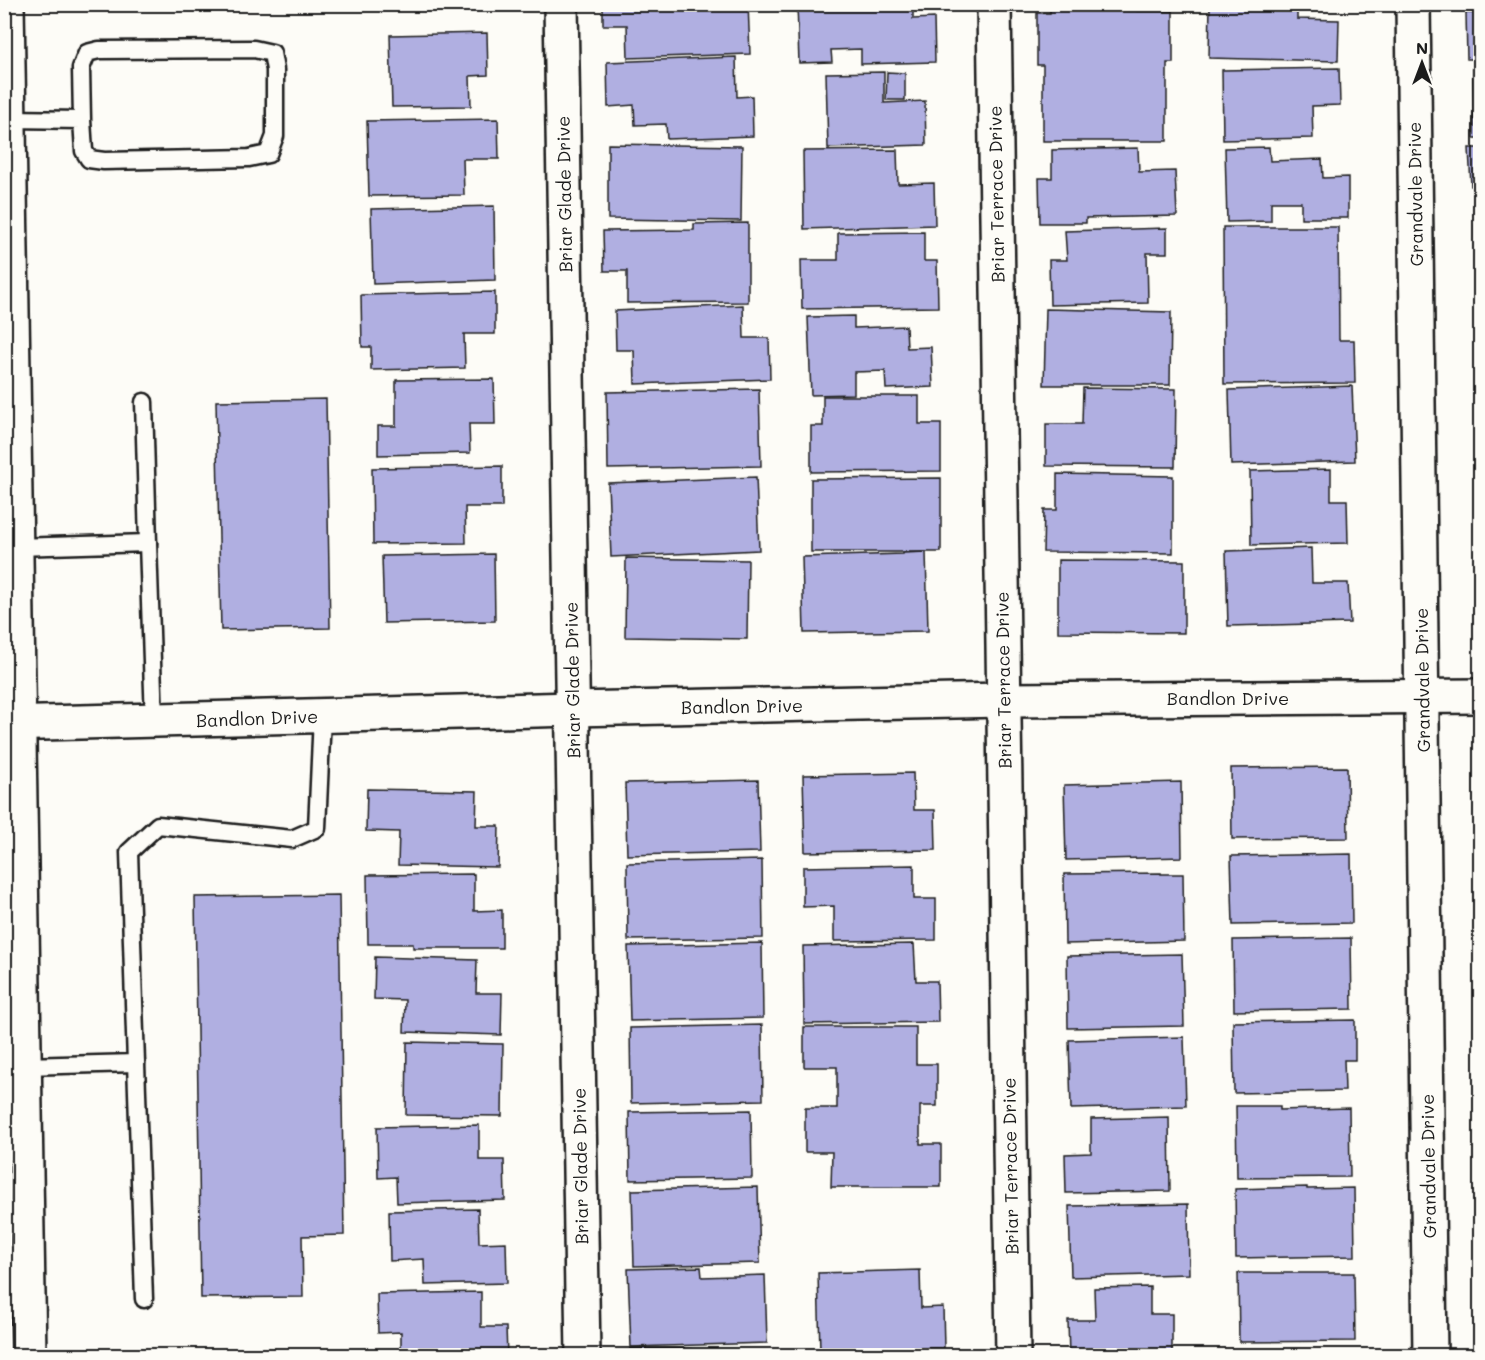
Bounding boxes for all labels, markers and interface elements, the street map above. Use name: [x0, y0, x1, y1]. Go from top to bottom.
north arrow: [1392, 33, 1452, 93]
text: N: [1416, 37, 1428, 58]
street label: Briar Terrace Drive: [982, 105, 1010, 283]
street label: Briar Glade Drive: [551, 115, 577, 273]
street label: Grandvale Drive: [1402, 121, 1428, 267]
street label: Briar Terrace Drive: [989, 591, 1017, 769]
street label: Briar Glade Drive: [559, 601, 585, 759]
street label: Grandvale Drive: [1409, 607, 1435, 753]
street label: Bandlon Drive: [1167, 686, 1289, 710]
street label: Bandlon Drive: [681, 693, 803, 719]
street label: Bandlon Drive: [195, 704, 319, 732]
street label: Briar Terrace Drive: [996, 1077, 1024, 1255]
street label: Briar Glade Drive: [567, 1087, 593, 1245]
street label: Grandvale Drive: [1415, 1093, 1441, 1239]

